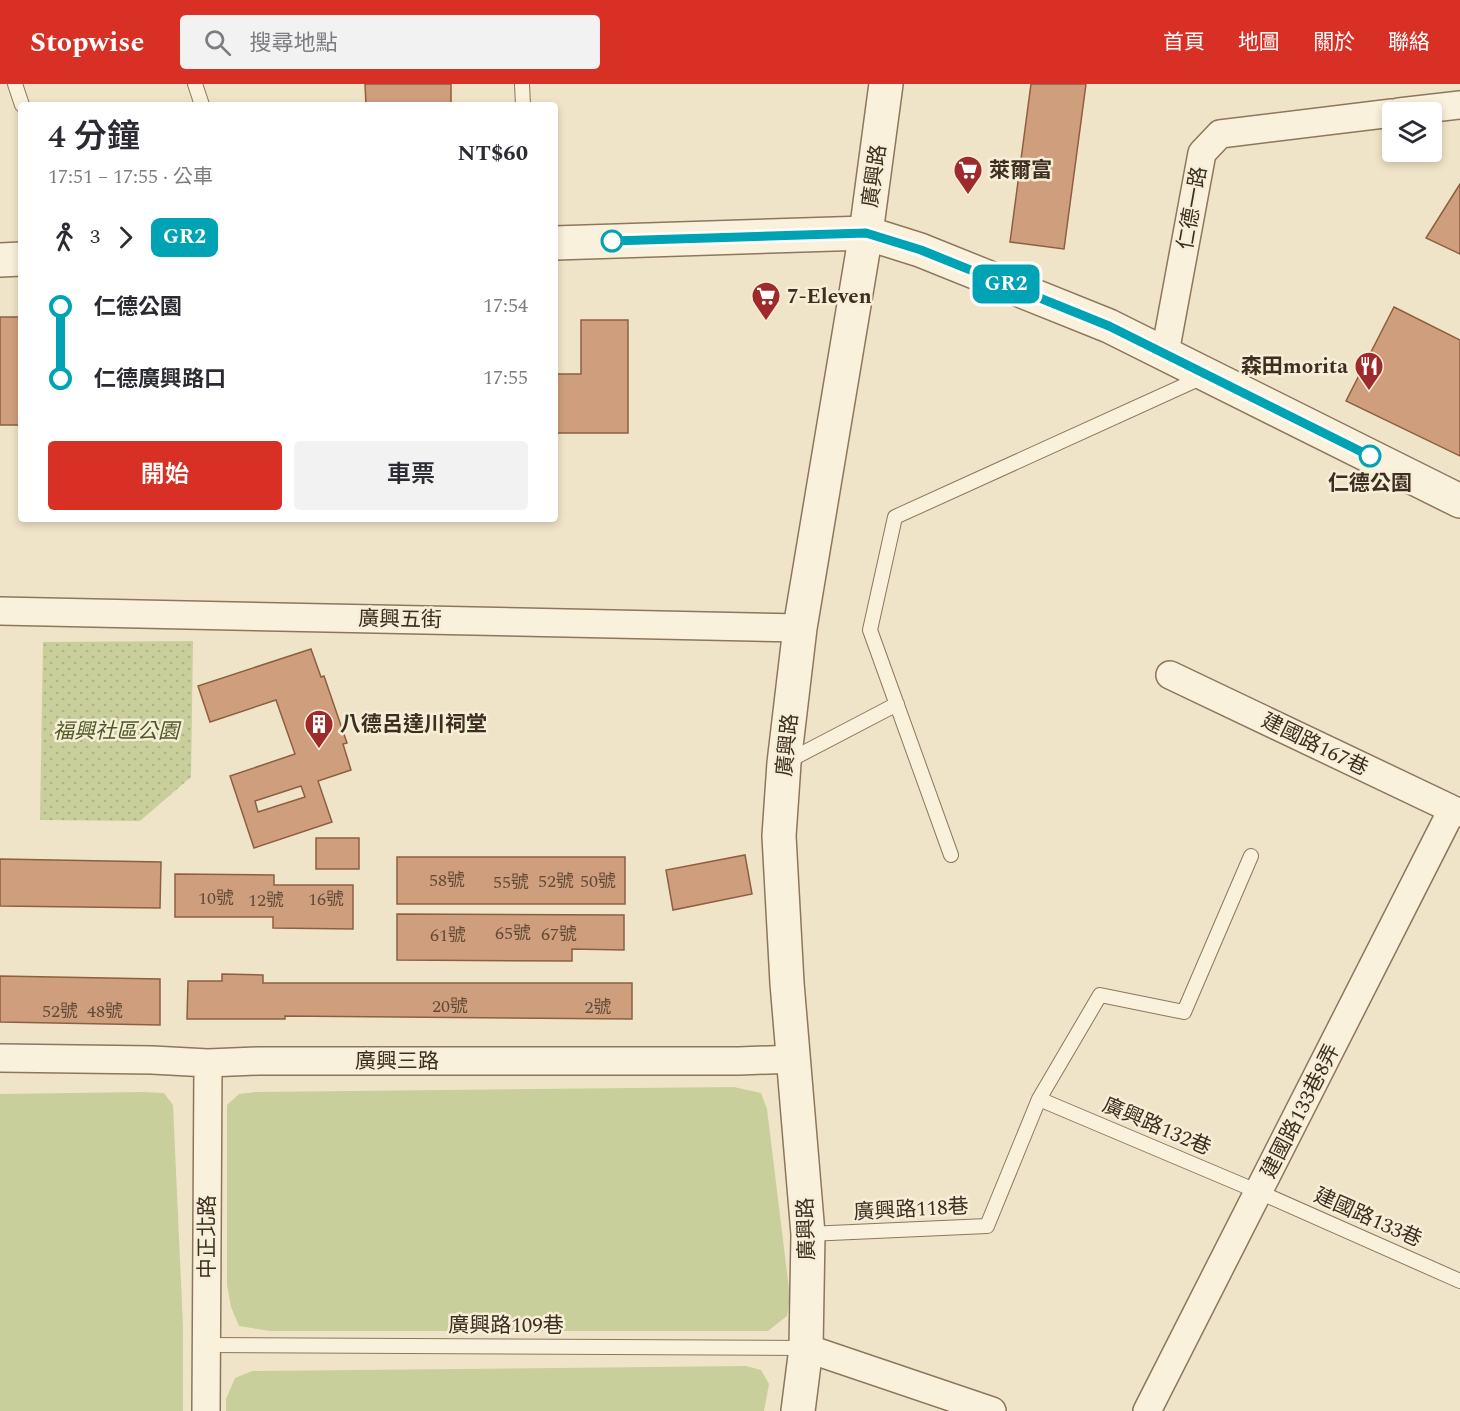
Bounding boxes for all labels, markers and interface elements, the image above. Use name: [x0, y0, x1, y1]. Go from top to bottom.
search box: [180, 15, 600, 69]
text: Stopwise: [30, 21, 144, 64]
icon: search: [201, 26, 234, 59]
text: 搜尋地點: [249, 27, 337, 60]
text: 首頁: [1163, 27, 1205, 59]
text: 地圖: [1238, 27, 1280, 59]
text: 關於: [1313, 27, 1355, 59]
text: 聯絡: [1388, 27, 1430, 59]
map controls: [1382, 102, 1442, 162]
button: layers: [1382, 102, 1442, 162]
text: 4 分鐘: [48, 112, 140, 162]
text: NT$60: [458, 137, 528, 170]
street label: 廣興路: [855, 143, 895, 210]
supermarket icon: 萊爾富: [952, 154, 984, 196]
place label: 萊爾富: [989, 155, 1052, 187]
text: 17:51 – 17:55 · 公車: [48, 162, 213, 192]
street label: 仁德一路: [1170, 164, 1216, 252]
icon: walk: [48, 221, 81, 254]
icon: forward: [109, 221, 142, 254]
text: GR2: [163, 221, 206, 253]
text: 3: [90, 222, 100, 252]
unlabelled marker: [601, 230, 623, 252]
line badge: GR2: [972, 264, 1040, 304]
text: GR2: [985, 268, 1027, 300]
supermarket icon: 7-Eleven: [750, 280, 782, 322]
place label: 7-Eleven: [787, 281, 872, 313]
text: 仁德公園: [94, 291, 182, 324]
text: 17:54: [483, 291, 528, 321]
restaurant icon: 森田morita: [1353, 350, 1385, 392]
place label: 森田morita: [1241, 351, 1348, 383]
text: 仁德廣興路口: [94, 363, 226, 396]
text: 17:55: [483, 363, 528, 393]
button: 開始: [48, 441, 282, 510]
button: 車票: [294, 441, 528, 510]
marker: 仁德公園: [1359, 445, 1381, 467]
place label: 仁德公園: [1328, 468, 1412, 500]
street label: 廣興五街: [358, 603, 442, 637]
street label: 建國路167巷: [1256, 705, 1373, 785]
building icon: 八德呂達川祠堂: [303, 708, 335, 750]
place label: 八德呂達川祠堂: [340, 709, 487, 741]
street label: 廣興路: [769, 712, 807, 778]
park label: 福興社區公園: [53, 716, 182, 748]
house number: 58號: [429, 867, 465, 894]
house number: 52號: [538, 868, 574, 895]
house number: 50號: [580, 868, 616, 895]
house number: 55號: [493, 869, 529, 896]
house number: 10號: [198, 885, 234, 912]
house number: 16號: [308, 886, 344, 913]
house number: 12號: [248, 887, 284, 914]
house number: 65號: [495, 920, 531, 947]
house number: 67號: [541, 921, 577, 948]
house number: 61號: [430, 922, 466, 949]
house number: 20號: [432, 993, 468, 1020]
house number: 2號: [585, 994, 612, 1021]
house number: 52號: [42, 998, 78, 1025]
house number: 48號: [87, 998, 123, 1025]
street label: 建國路133巷8弄: [1253, 1039, 1349, 1184]
street label: 廣興三路: [355, 1046, 439, 1078]
street label: 廣興路132巷: [1097, 1090, 1216, 1164]
street label: 建國路133巷: [1308, 1180, 1427, 1256]
street label: 廣興路118巷: [853, 1191, 970, 1229]
street label: 中正北路: [192, 1195, 224, 1279]
street label: 廣興路: [790, 1197, 824, 1261]
street label: 廣興路109巷: [448, 1310, 564, 1342]

